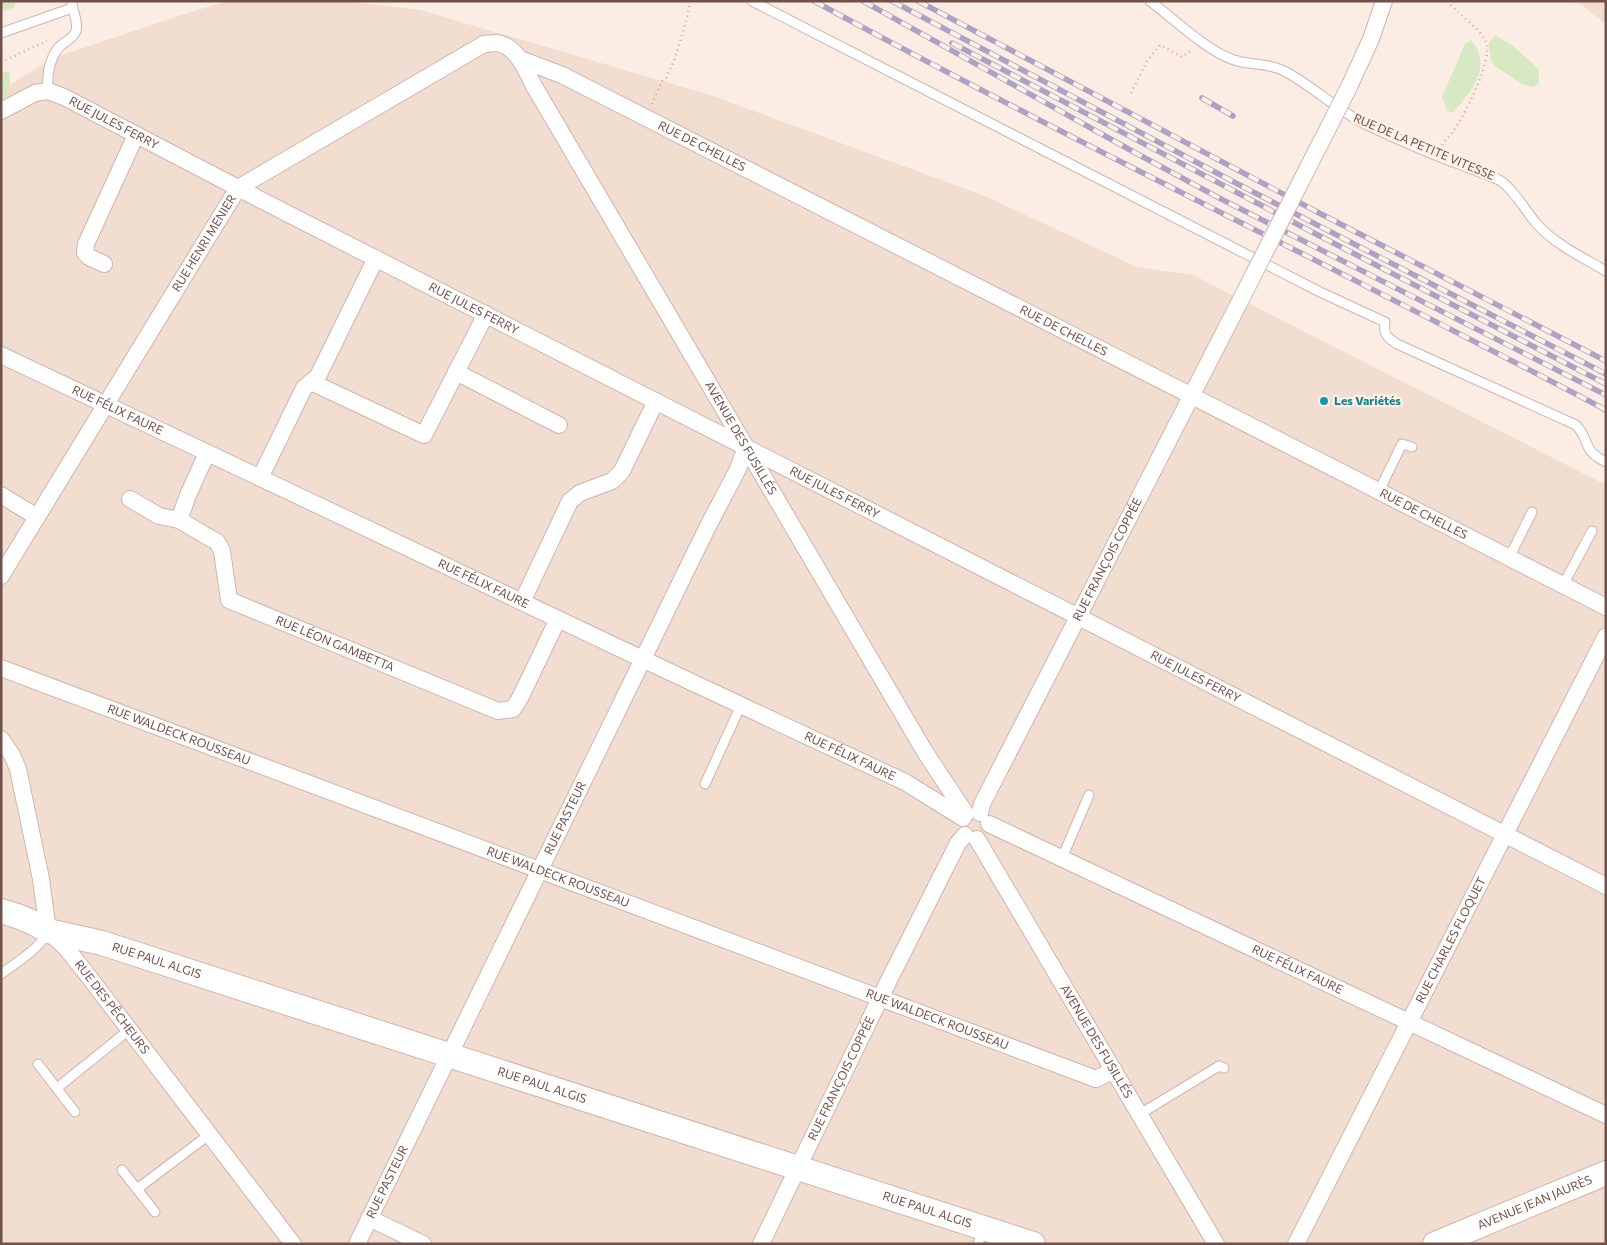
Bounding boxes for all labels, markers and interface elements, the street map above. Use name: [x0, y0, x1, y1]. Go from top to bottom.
street label: RUE JULES FERRY: [67, 93, 162, 151]
street label: RUE DE LA PETITE VITESSE: [1352, 110, 1497, 182]
street label: RUE DE CHELLES: [656, 117, 749, 174]
street label: RUE HENRI MENIER: [168, 192, 238, 294]
street label: RUE JULES FERRY: [427, 279, 522, 337]
street label: RUE DE CHELLES: [1018, 302, 1110, 358]
street label: AVENUE DES FUSILLÉS: [703, 378, 780, 497]
street label: RUE FÉLIX FAURE: [70, 382, 166, 437]
place label: Les Variétés: [1334, 393, 1401, 407]
marker: Les Variétés: [1318, 395, 1330, 407]
street label: RUE JULES FERRY: [788, 463, 883, 521]
street label: RUE DE CHELLES: [1378, 485, 1470, 541]
street label: RUE FRANÇOIS COPPÉE: [1069, 495, 1144, 623]
street label: RUE FÉLIX FAURE: [436, 555, 532, 610]
street label: RUE LÉON GAMBETTA: [274, 612, 397, 674]
street label: RUE JULES FERRY: [1149, 647, 1243, 705]
street label: RUE WALDECK ROUSSEAU: [106, 701, 253, 767]
street label: RUE FÉLIX FAURE: [803, 728, 898, 783]
street label: RUE PASTEUR: [540, 779, 588, 857]
street label: RUE WALDECK ROUSSEAU: [485, 843, 632, 909]
street label: RUE CHARLES FLOQUET: [1412, 874, 1488, 1005]
street label: RUE PAUL ALGIS: [111, 939, 203, 981]
street label: RUE FÉLIX FAURE: [1250, 941, 1346, 996]
street label: RUE DES PÊCHEURS: [72, 957, 153, 1056]
street label: AVENUE DES FUSILLÉS: [1058, 982, 1136, 1100]
street label: RUE WALDECK ROUSSEAU: [864, 985, 1011, 1052]
street label: RUE FRANÇOIS COPPÉE: [804, 1014, 876, 1142]
street label: RUE PAUL ALGIS: [496, 1063, 589, 1105]
street label: RUE PASTEUR: [363, 1143, 410, 1220]
street label: AVENUE JEAN JAURÈS: [1475, 1172, 1594, 1232]
street label: RUE PAUL ALGIS: [881, 1188, 974, 1230]

